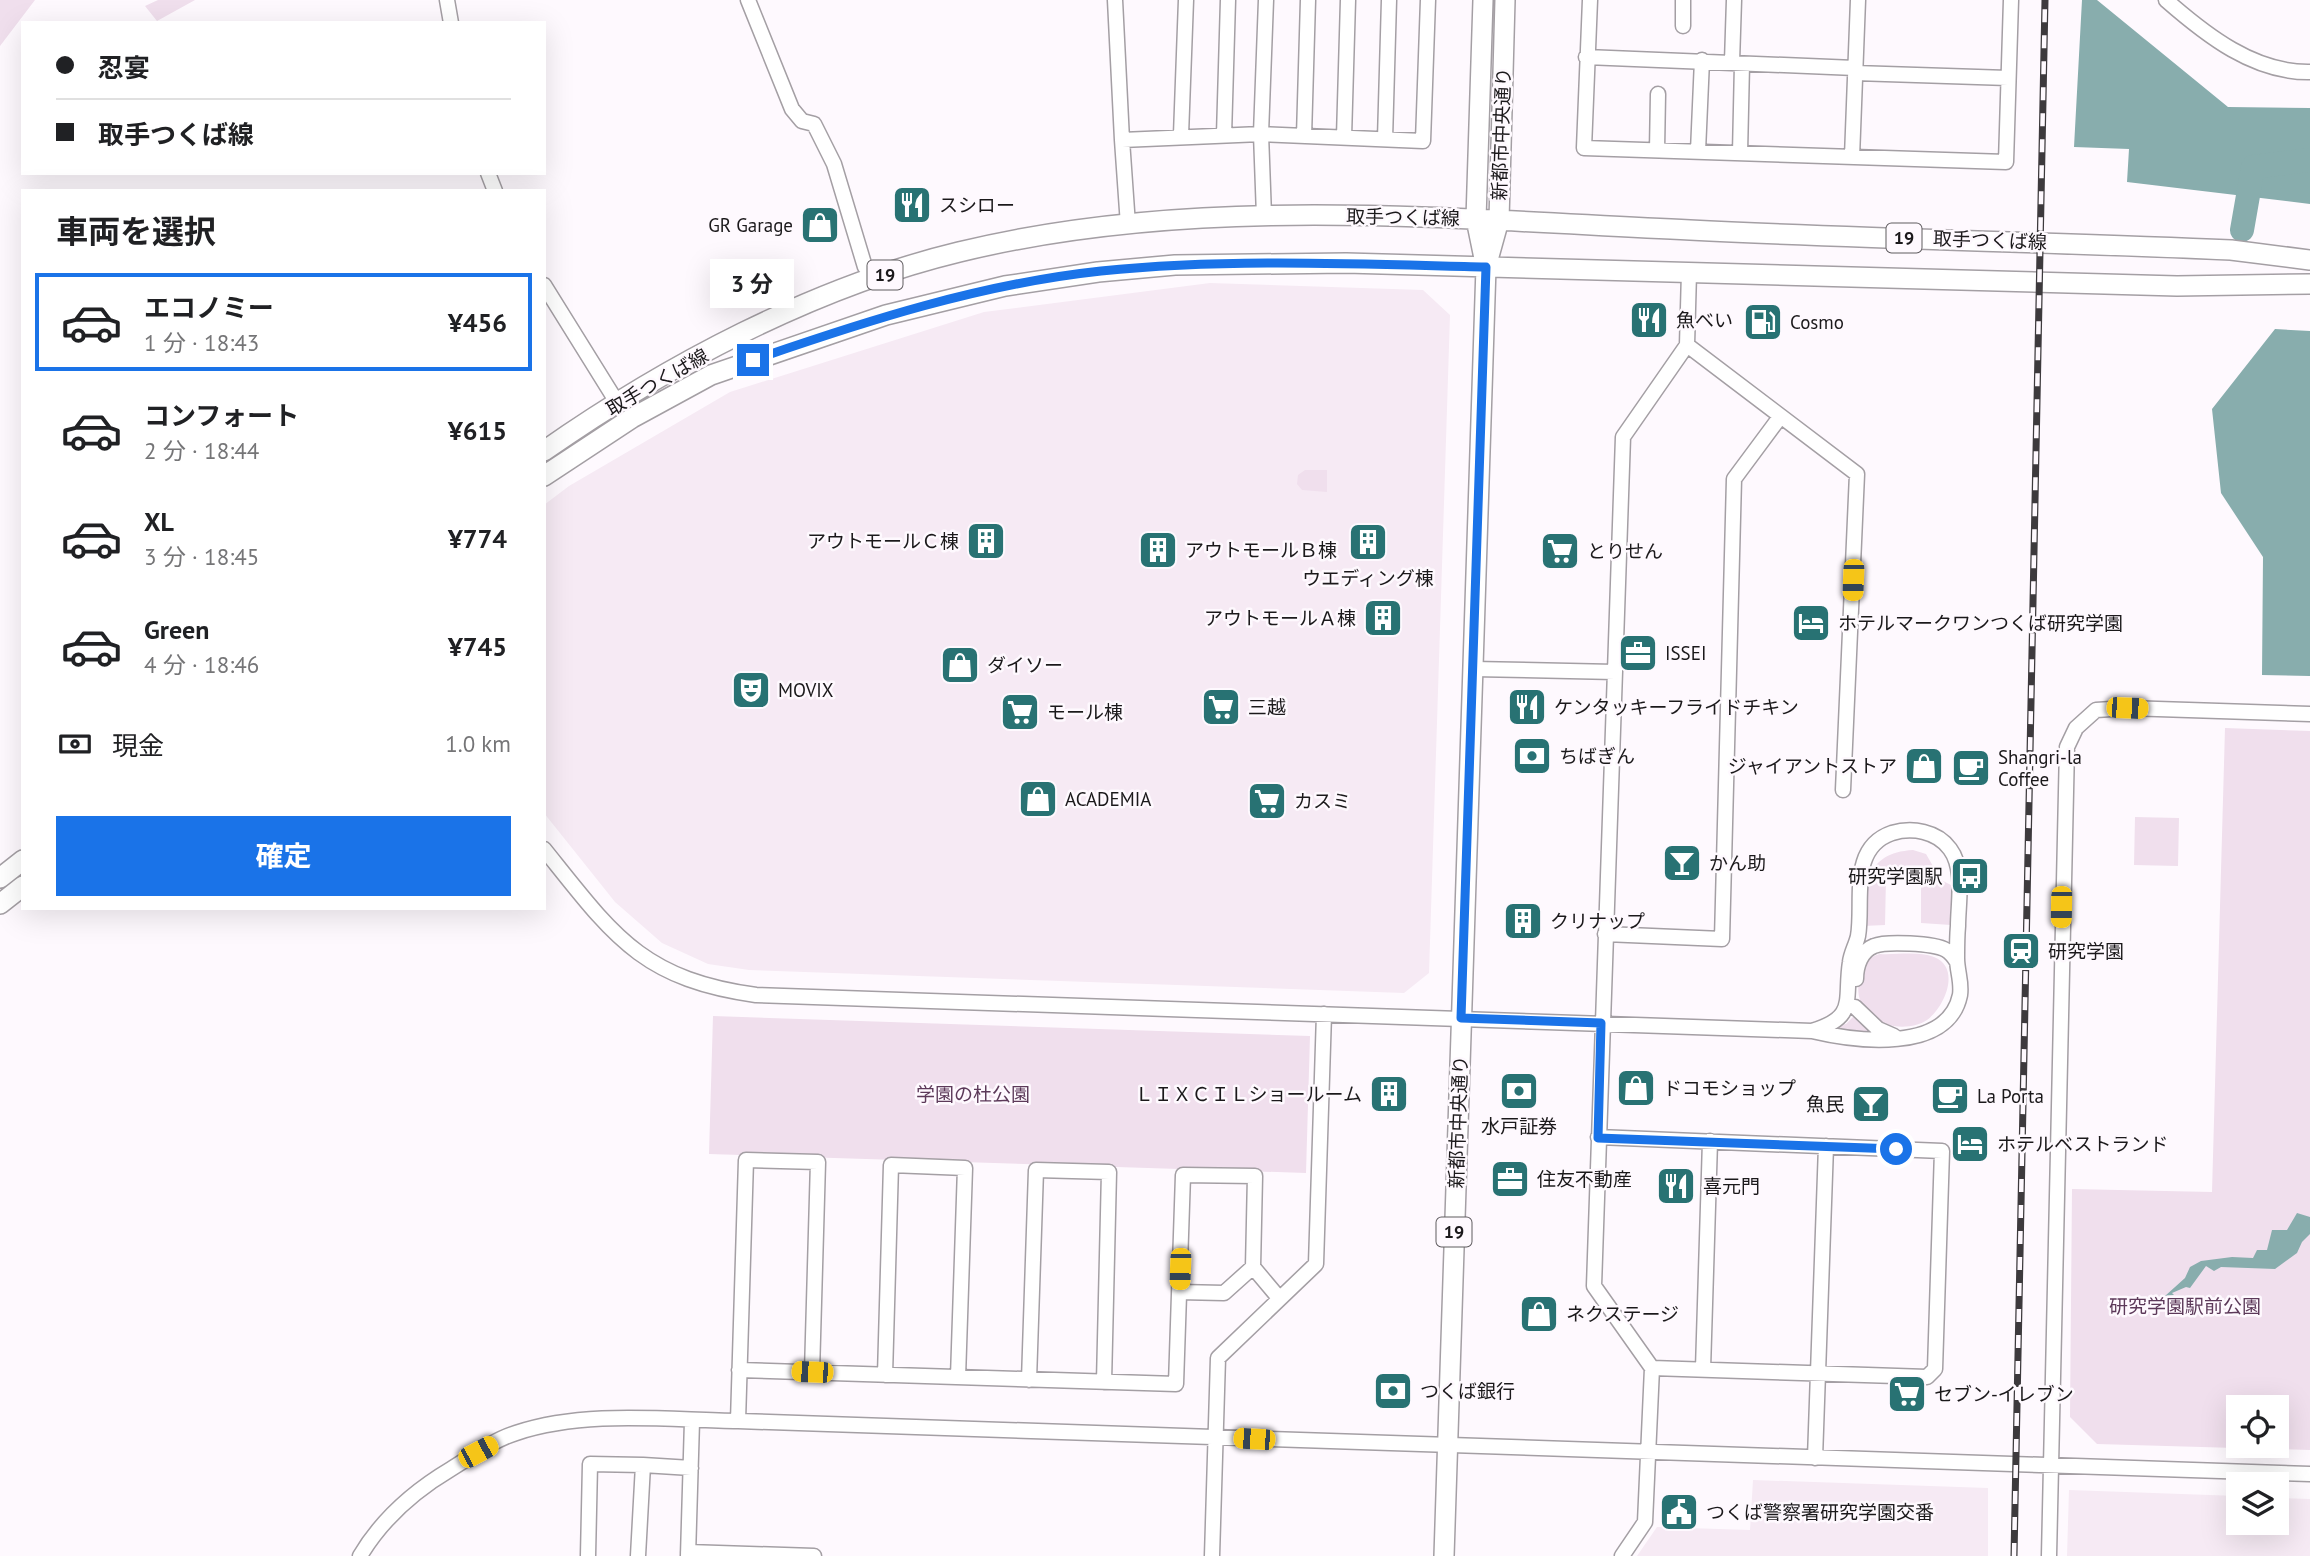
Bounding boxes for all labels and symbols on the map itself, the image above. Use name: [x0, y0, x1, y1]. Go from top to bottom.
street label: 新都市中央通り: [1487, 67, 1515, 201]
restaurant icon: スシロー: [891, 184, 933, 226]
place label: スシロー: [939, 193, 1015, 217]
shop icon: GR Garage: [799, 204, 841, 246]
street label: 取手つくば線: [1346, 204, 1460, 230]
place label: GR Garage: [708, 213, 793, 237]
road number: 19: [1886, 224, 1922, 252]
street label: 取手つくば線: [1933, 226, 2047, 254]
callout: 3 分: [711, 258, 795, 308]
road number: 19: [868, 260, 903, 290]
restaurant icon: 魚べい: [1628, 299, 1670, 341]
fuel station icon: Cosmo: [1742, 301, 1784, 343]
place label: 魚べい: [1676, 308, 1733, 332]
place label: Cosmo: [1790, 310, 1844, 334]
street label: 取手つくば線: [602, 343, 712, 421]
route end: [737, 344, 769, 376]
building icon: アウトモールＣ棟: [965, 520, 1007, 562]
building icon: ウエディング棟: [1347, 521, 1389, 563]
place label: アウトモールＣ棟: [807, 529, 959, 553]
building icon: アウトモールＢ棟: [1137, 529, 1179, 571]
supermarket icon: とりせん: [1539, 530, 1581, 572]
place label: アウトモールＢ棟: [1185, 538, 1337, 562]
place label: とりせん: [1587, 539, 1663, 563]
car: [1842, 559, 1865, 601]
place label: ウエディング棟: [1302, 566, 1434, 590]
building icon: アウトモールＡ棟: [1362, 597, 1404, 639]
hotel icon: ホテルマークワンつくば研究学園: [1790, 602, 1832, 644]
place label: アウトモールＡ棟: [1204, 606, 1356, 630]
place label: ホテルマークワンつくば研究学園: [1838, 611, 2123, 635]
office icon: ISSEI: [1617, 632, 1659, 674]
place label: ISSEI: [1665, 641, 1706, 665]
shop icon: ダイソー: [939, 644, 981, 686]
place label: ダイソー: [987, 653, 1063, 677]
theatre icon: MOVIX: [730, 669, 772, 711]
place label: MOVIX: [778, 678, 834, 702]
supermarket icon: 三越: [1200, 686, 1242, 728]
restaurant icon: ケンタッキーフライドチキン: [1506, 686, 1548, 728]
supermarket icon: モール棟: [999, 691, 1041, 733]
place label: 三越: [1248, 695, 1286, 719]
place label: ケンタッキーフライドチキン: [1554, 695, 1799, 719]
car: [2106, 697, 2149, 719]
place label: モール棟: [1047, 700, 1123, 724]
bank icon: ちばぎん: [1511, 735, 1553, 777]
place label: ちばぎん: [1559, 744, 1635, 768]
shop icon: ジャイアントストア: [1903, 745, 1945, 787]
place label: Shangri-la Coffee: [1998, 745, 2082, 791]
cafe icon: Shangri-la Coffee: [1950, 747, 1992, 789]
place label: ジャイアントストア: [1728, 754, 1897, 778]
shop icon: ACADEMIA: [1017, 778, 1059, 820]
supermarket icon: カスミ: [1246, 780, 1288, 822]
place label: ACADEMIA: [1065, 787, 1151, 811]
place label: カスミ: [1294, 789, 1351, 813]
bar icon: かん助: [1661, 842, 1703, 884]
place label: かん助: [1709, 851, 1766, 875]
bus stop icon: 研究学園駅: [1949, 855, 1991, 897]
place label: 研究学園駅: [1848, 864, 1943, 888]
car: [2051, 886, 2072, 928]
building icon: クリナップ: [1502, 900, 1544, 942]
place label: クリナップ: [1550, 909, 1645, 933]
station icon: 研究学園: [2000, 930, 2042, 972]
place label: 研究学園: [2048, 939, 2124, 963]
street label: 新都市中央通り: [1444, 1055, 1472, 1189]
shop icon: ドコモショップ: [1615, 1067, 1657, 1109]
bank icon: 水戸証券: [1498, 1070, 1540, 1112]
building icon: ＬＩＸＣＩＬショールーム: [1368, 1073, 1410, 1115]
cafe icon: La Porta: [1929, 1075, 1971, 1117]
place label: ドコモショップ: [1663, 1076, 1796, 1100]
park label: 学園の杜公園: [916, 1082, 1030, 1106]
place label: ＬＩＸＣＩＬショールーム: [1135, 1082, 1362, 1106]
bar icon: 魚民: [1850, 1083, 1892, 1125]
place label: La Porta: [1977, 1084, 2044, 1108]
place label: 魚民: [1806, 1092, 1844, 1116]
place label: 水戸証券: [1481, 1114, 1557, 1138]
hotel icon: ホテルベストランド: [1949, 1123, 1991, 1165]
place label: ホテルベストランド: [1997, 1132, 2168, 1156]
route start: [1880, 1133, 1912, 1165]
office icon: 住友不動産: [1489, 1158, 1531, 1200]
restaurant icon: 喜元門: [1655, 1165, 1697, 1207]
place label: 住友不動産: [1537, 1167, 1632, 1191]
place label: 喜元門: [1703, 1174, 1760, 1198]
road number: 19: [1436, 1218, 1472, 1246]
car: [1169, 1248, 1192, 1290]
shop icon: ネクステージ: [1518, 1293, 1560, 1335]
park label: 研究学園駅前公園: [2109, 1294, 2261, 1318]
place label: ネクステージ: [1566, 1302, 1679, 1326]
car: [791, 1361, 834, 1383]
bank icon: つくば銀行: [1372, 1370, 1414, 1412]
supermarket icon: セブン-イレブン: [1886, 1373, 1928, 1415]
place label: つくば銀行: [1420, 1379, 1515, 1403]
place label: セブン-イレブン: [1934, 1382, 2074, 1406]
car: [1233, 1427, 1276, 1451]
car: [455, 1433, 502, 1471]
public building icon: つくば警察署研究学園交番: [1658, 1491, 1700, 1533]
place label: つくば警察署研究学園交番: [1706, 1500, 1934, 1524]

